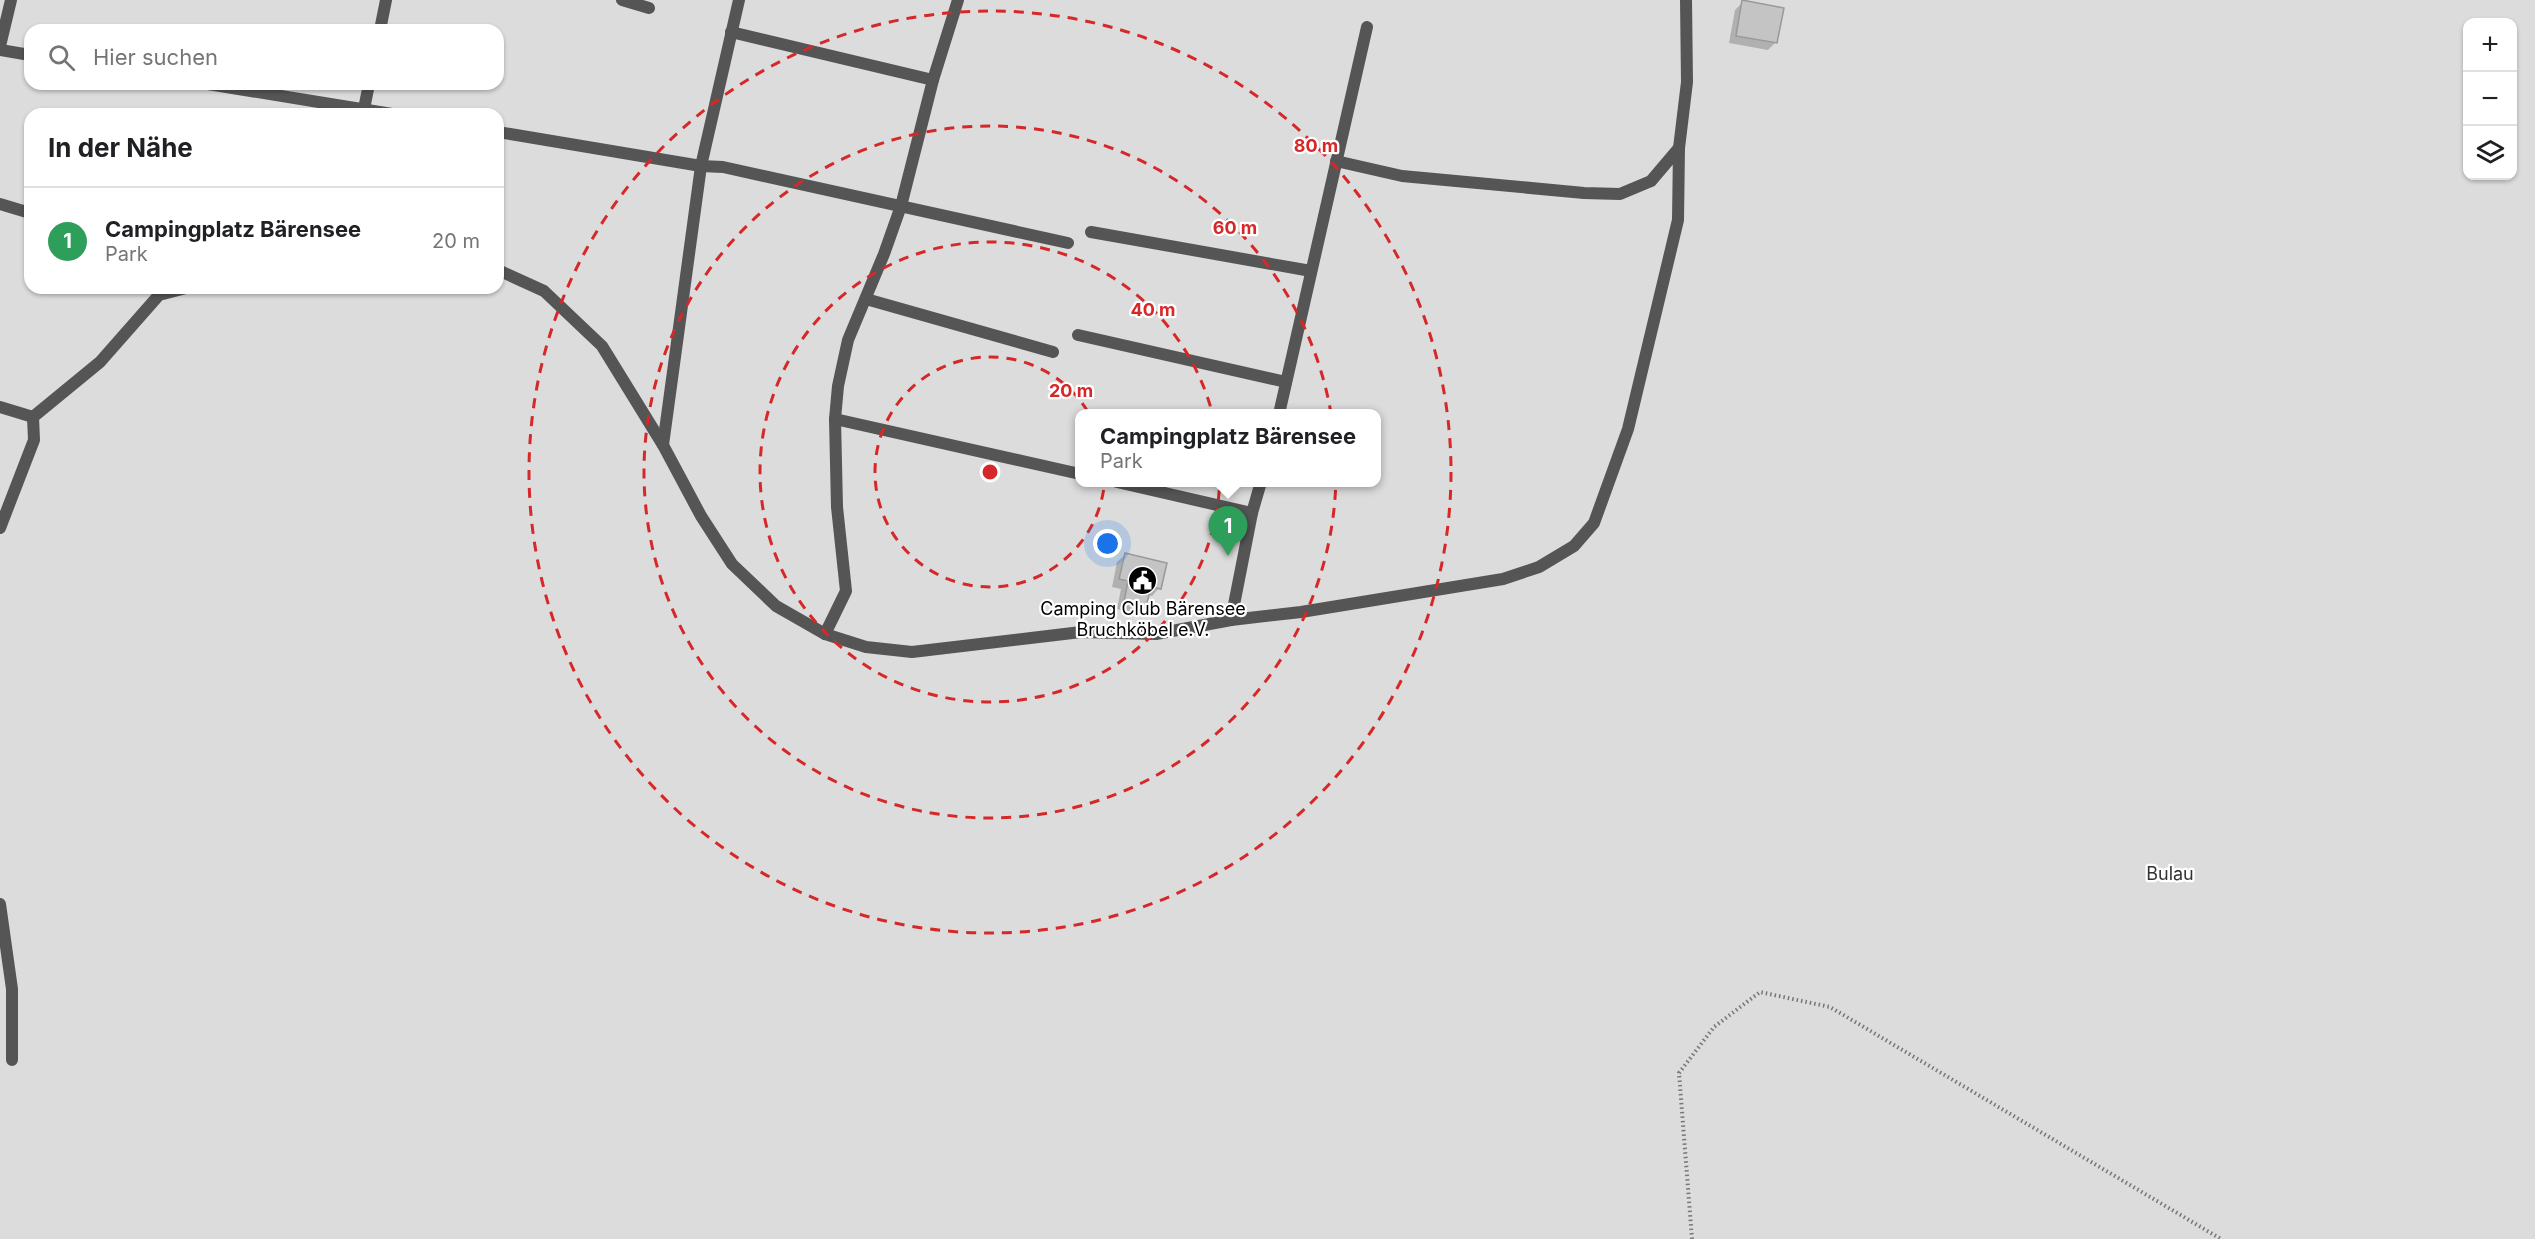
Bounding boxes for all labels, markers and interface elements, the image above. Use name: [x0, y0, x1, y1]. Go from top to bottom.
map controls: [2463, 18, 2517, 180]
button: +: [2463, 18, 2517, 72]
search box: [24, 24, 504, 90]
icon: search: [45, 41, 78, 74]
text: Hier suchen: [93, 44, 218, 70]
button: −: [2463, 72, 2517, 126]
button: layers: [2463, 126, 2517, 180]
text: In der Nähe: [48, 132, 193, 163]
text: 80 m: [1294, 135, 1338, 156]
text: Campingplatz Bärensee: [105, 216, 361, 242]
text: 60 m: [1213, 217, 1257, 238]
text: 1: [63, 229, 72, 253]
text: 20 m: [432, 229, 480, 253]
text: Park: [105, 242, 148, 266]
text: 40 m: [1131, 299, 1176, 320]
text: 20 m: [1049, 380, 1093, 401]
popup: [1075, 409, 1381, 487]
text: Campingplatz Bärensee: [1100, 423, 1356, 449]
text: Park: [1100, 449, 1143, 473]
centre of rings: [980, 462, 1000, 482]
pin: 1: [1208, 506, 1248, 556]
your location: [1093, 529, 1122, 558]
public building icon: Camping Club Bärensee Bruchköbel e.V.: [1127, 564, 1159, 596]
place label: Camping Club Bärensee Bruchköbel e.V.: [1040, 598, 1246, 640]
park label: Bulau: [2146, 863, 2194, 884]

